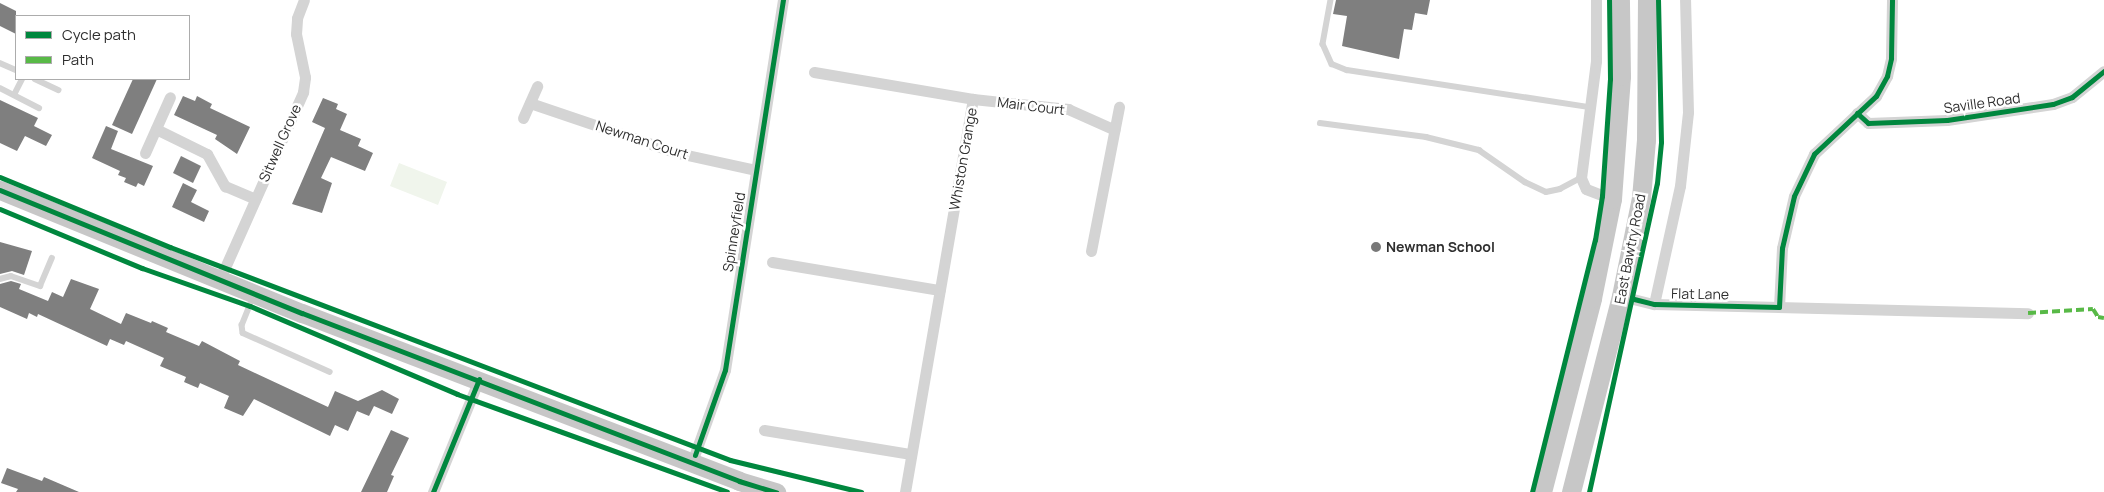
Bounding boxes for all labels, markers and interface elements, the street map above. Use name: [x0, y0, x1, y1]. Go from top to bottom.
legend: [15, 15, 190, 80]
text: Cycle path: [62, 24, 136, 45]
text: Path: [62, 49, 94, 70]
street label: Saville Road: [1943, 89, 2021, 117]
street label: Mair Court: [996, 94, 1066, 118]
street label: Sitwell Grove: [255, 102, 305, 184]
street label: Whiston Grange: [946, 106, 980, 212]
street label: Newman Court: [594, 117, 690, 163]
street label: Spinneyfield: [719, 191, 749, 273]
street label: East Bawtry Road: [1611, 192, 1649, 306]
place label: Newman School: [1386, 239, 1495, 255]
marker: Newman School: [1370, 241, 1382, 253]
street label: Flat Lane: [1671, 285, 1729, 303]

